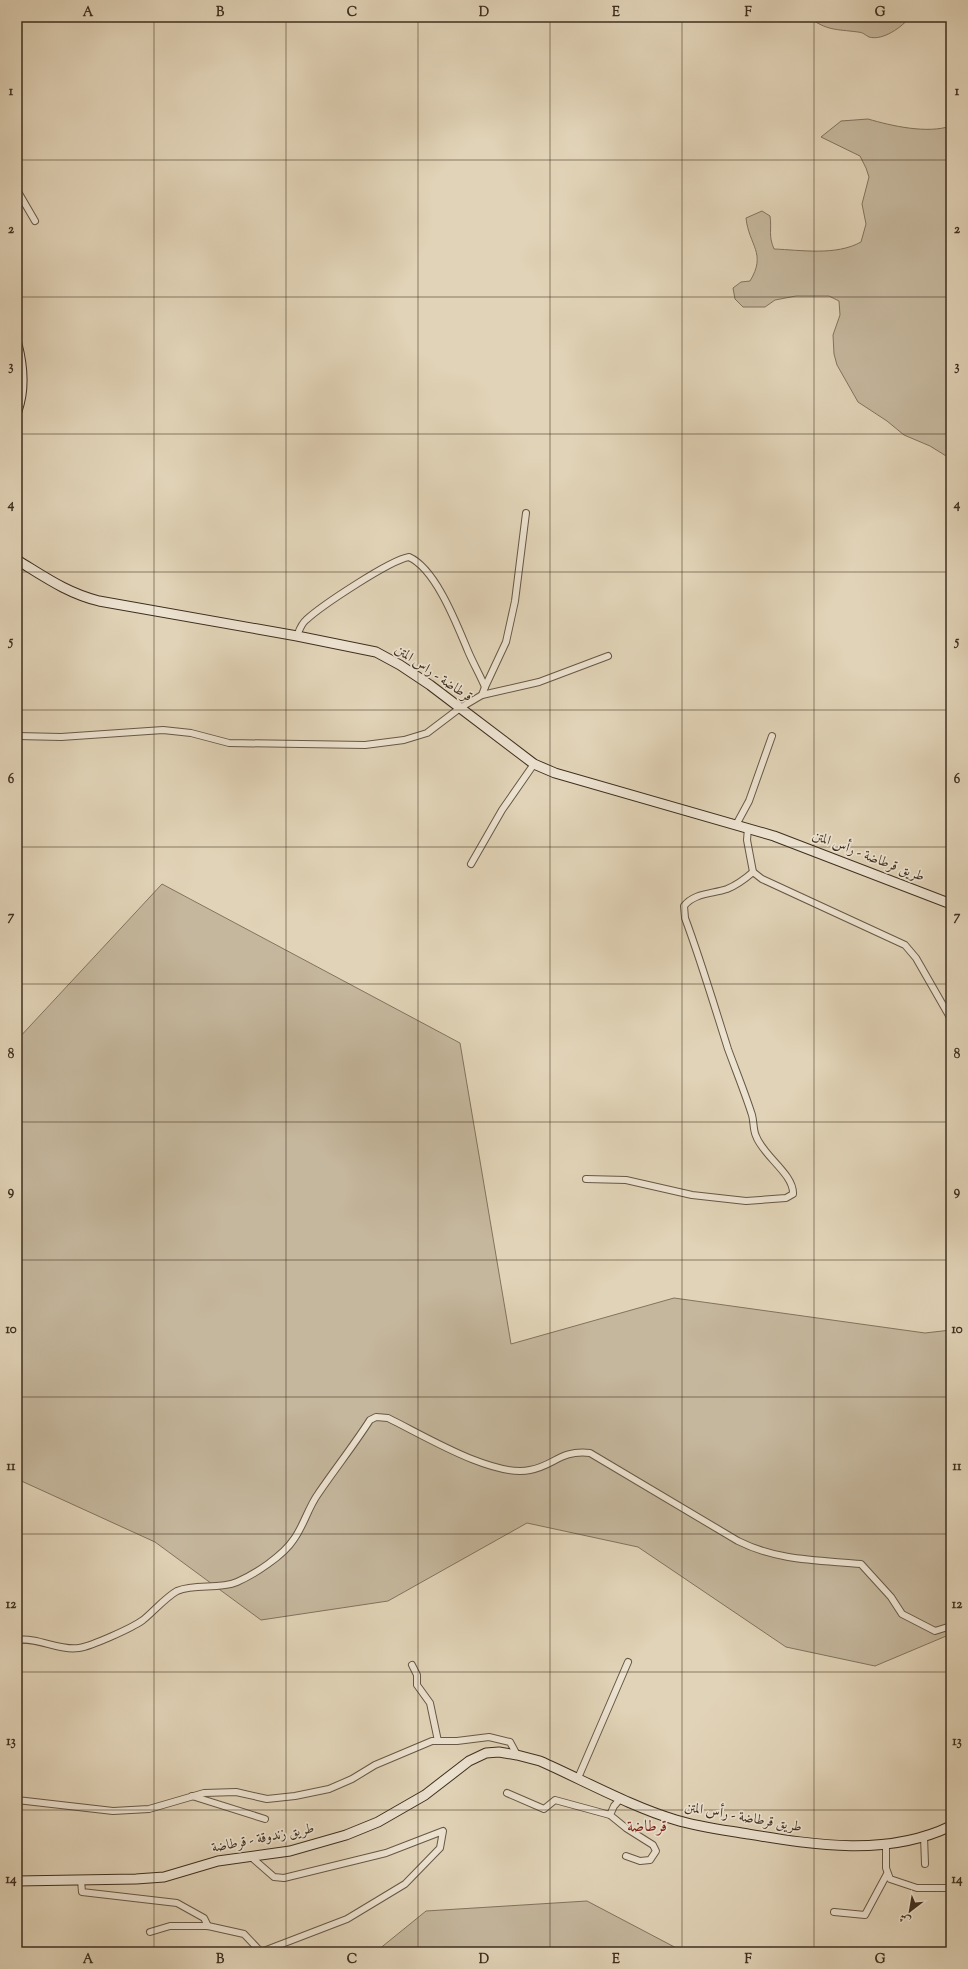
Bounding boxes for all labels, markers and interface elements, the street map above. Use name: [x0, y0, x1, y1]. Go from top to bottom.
text: A: [83, 4, 94, 22]
text: B: [216, 4, 225, 22]
text: C: [347, 4, 357, 22]
text: D: [479, 4, 489, 22]
text: E: [612, 4, 620, 22]
text: F: [744, 4, 752, 22]
text: G: [875, 4, 886, 22]
text: 1: [9, 83, 14, 101]
text: 1: [955, 83, 960, 101]
text: 2: [8, 221, 15, 239]
text: 2: [954, 221, 961, 239]
text: 3: [8, 358, 14, 376]
text: 3: [954, 358, 960, 376]
text: 4: [7, 496, 15, 514]
text: 4: [953, 496, 961, 514]
text: 5: [8, 633, 14, 651]
text: 5: [954, 633, 960, 651]
street label: قرطاضة - راس المتن: [390, 641, 476, 707]
text: 6: [8, 771, 15, 789]
text: 6: [954, 771, 961, 789]
street label: طريق قرطاضة - رأس المتن: [809, 824, 928, 888]
text: 7: [8, 908, 15, 926]
text: 7: [954, 908, 961, 926]
text: 8: [8, 1046, 15, 1064]
text: 8: [954, 1046, 961, 1064]
text: 9: [8, 1183, 15, 1201]
text: 9: [954, 1183, 961, 1201]
text: 10: [5, 1321, 17, 1339]
text: 10: [951, 1321, 963, 1339]
text: 11: [7, 1458, 16, 1476]
text: 11: [953, 1458, 962, 1476]
text: 12: [6, 1596, 17, 1614]
text: 12: [952, 1596, 963, 1614]
text: 13: [6, 1733, 16, 1751]
text: 13: [952, 1733, 962, 1751]
street label: طريق قرطاضة - رأس المتن: [683, 1796, 804, 1838]
district label: قرطاضة: [627, 1816, 667, 1839]
street label: طريق زندوقة - قرطاضة: [210, 1819, 316, 1859]
text: 14: [6, 1871, 17, 1889]
text: 14: [952, 1871, 963, 1889]
north arrow: [890, 1891, 930, 1931]
text: ش: [896, 1909, 914, 1928]
text: A: [83, 1951, 94, 1969]
text: B: [216, 1951, 225, 1969]
text: C: [347, 1951, 357, 1969]
text: D: [479, 1951, 489, 1969]
text: E: [612, 1951, 620, 1969]
text: F: [744, 1951, 752, 1969]
text: G: [875, 1951, 886, 1969]

